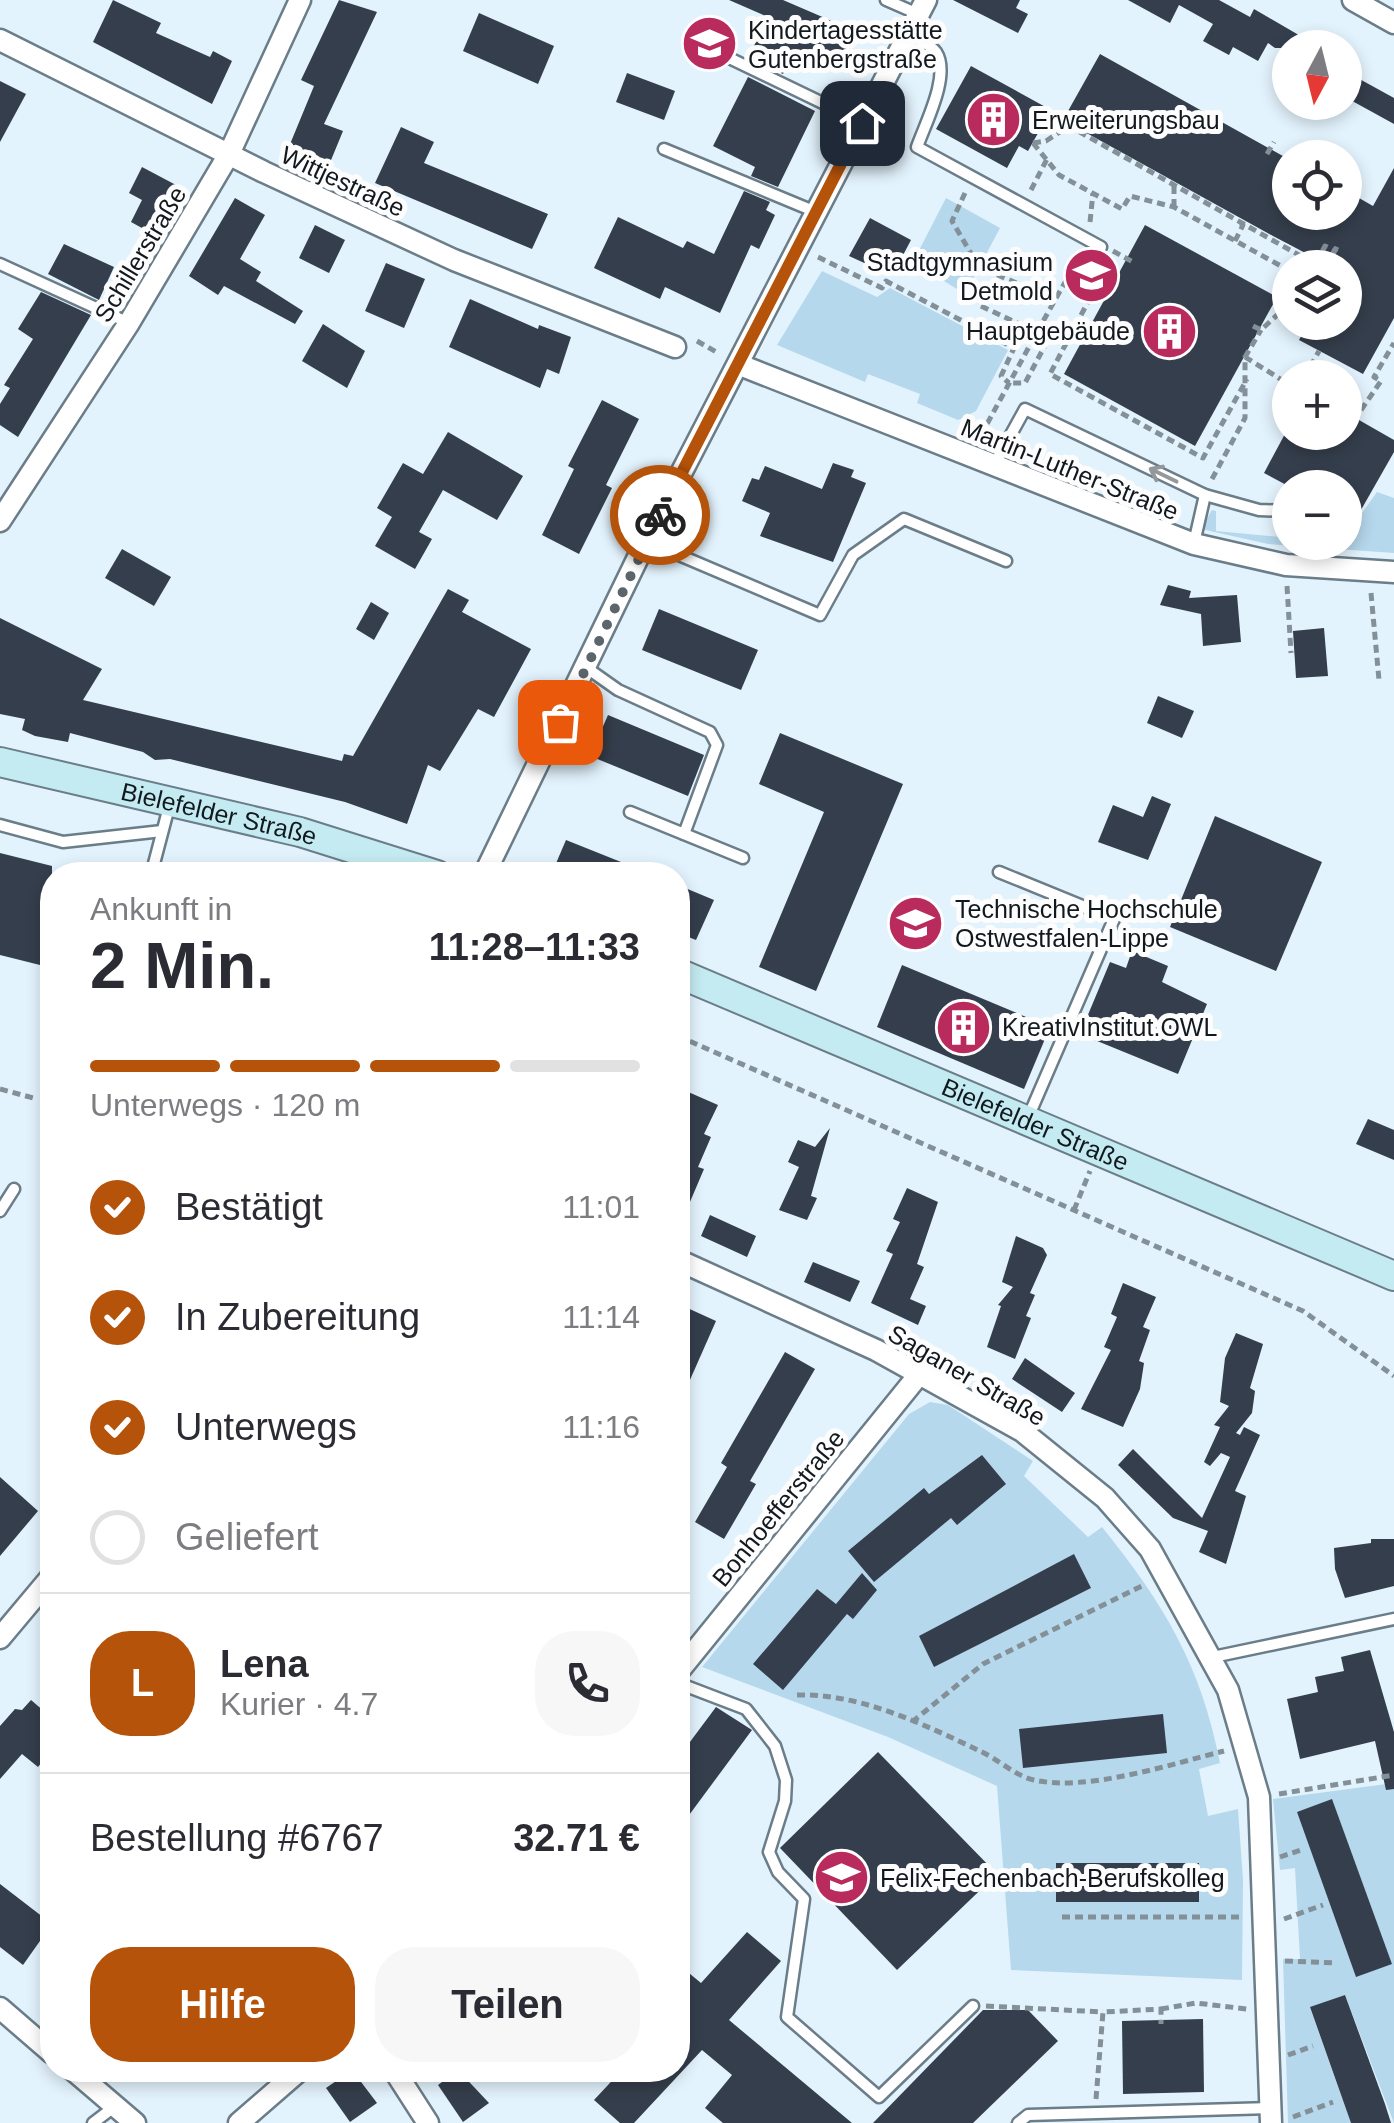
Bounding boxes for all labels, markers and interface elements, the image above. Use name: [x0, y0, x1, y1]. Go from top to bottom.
school or university icon: Kindertagesstätte Gutenbergstraße: [679, 14, 739, 74]
place label: Kindertagesstätte Gutenbergstraße: [748, 16, 943, 73]
north arrow: [1272, 30, 1362, 120]
map controls: [1272, 30, 1362, 560]
pin: [820, 81, 905, 166]
building icon: Erweiterungsbau: [963, 90, 1023, 150]
icon: home: [835, 96, 890, 151]
place label: Erweiterungsbau: [1032, 106, 1220, 134]
street label: Wittjestraße: [277, 140, 409, 222]
button: locate: [1272, 140, 1362, 230]
street label: Schillerstraße: [89, 181, 191, 327]
school or university icon: Stadtgymnasium Detmold: [1062, 246, 1122, 306]
place label: Stadtgymnasium Detmold: [867, 248, 1053, 305]
button: layers: [1272, 250, 1362, 340]
building icon: Hauptgebäude: [1139, 301, 1199, 361]
place label: Hauptgebäude: [966, 317, 1130, 345]
button: +: [1272, 360, 1362, 450]
street label: Martin-Luther-Straße: [957, 413, 1183, 525]
one-way arrow: [1149, 464, 1179, 483]
courier: [610, 465, 710, 565]
button: −: [1272, 470, 1362, 560]
icon: bike: [633, 488, 688, 543]
pin: [518, 680, 603, 765]
icon: bag: [533, 695, 588, 750]
street label: Bielefelder Straße: [118, 777, 320, 850]
text: Ankunft in: [90, 891, 232, 927]
school or university icon: Technische Hochschule Ostwestfalen-Lippe: [886, 893, 946, 953]
place label: Technische Hochschule Ostwestfalen-Lippe: [955, 895, 1218, 952]
text: 11:28–11:33: [429, 926, 640, 968]
text: 2 Min.: [90, 929, 274, 1002]
building icon: KreativInstitut.OWL: [933, 997, 993, 1057]
place label: KreativInstitut.OWL: [1002, 1013, 1217, 1041]
street label: Bielefelder Straße: [938, 1072, 1133, 1176]
text: Unterwegs · 120 m: [90, 1087, 360, 1123]
icon: check: [90, 1180, 145, 1235]
text: Bestätigt: [175, 1186, 323, 1228]
text: 11:01: [562, 1189, 640, 1225]
icon: check: [90, 1290, 145, 1345]
text: In Zubereitung: [175, 1296, 420, 1338]
text: 11:14: [562, 1299, 640, 1335]
street label: Saganer Straße: [884, 1319, 1050, 1431]
icon: check: [90, 1400, 145, 1455]
text: Unterwegs: [175, 1406, 357, 1448]
text: 11:16: [562, 1409, 640, 1445]
street label: Bonhoefferstraße: [706, 1424, 850, 1592]
text: Geliefert: [175, 1516, 319, 1558]
button: phone: [535, 1631, 640, 1736]
text: Lena: [220, 1643, 309, 1685]
text: L: [131, 1662, 154, 1704]
text: Kurier · 4.7: [220, 1686, 378, 1722]
text: Bestellung #6767: [90, 1817, 384, 1859]
text: 32.71 €: [513, 1817, 640, 1859]
school or university icon: Felix-Fechenbach-Berufskolleg: [811, 1848, 871, 1908]
place label: Felix-Fechenbach-Berufskolleg: [880, 1864, 1225, 1892]
button: Hilfe: [90, 1947, 355, 2062]
button: Teilen: [375, 1947, 640, 2062]

